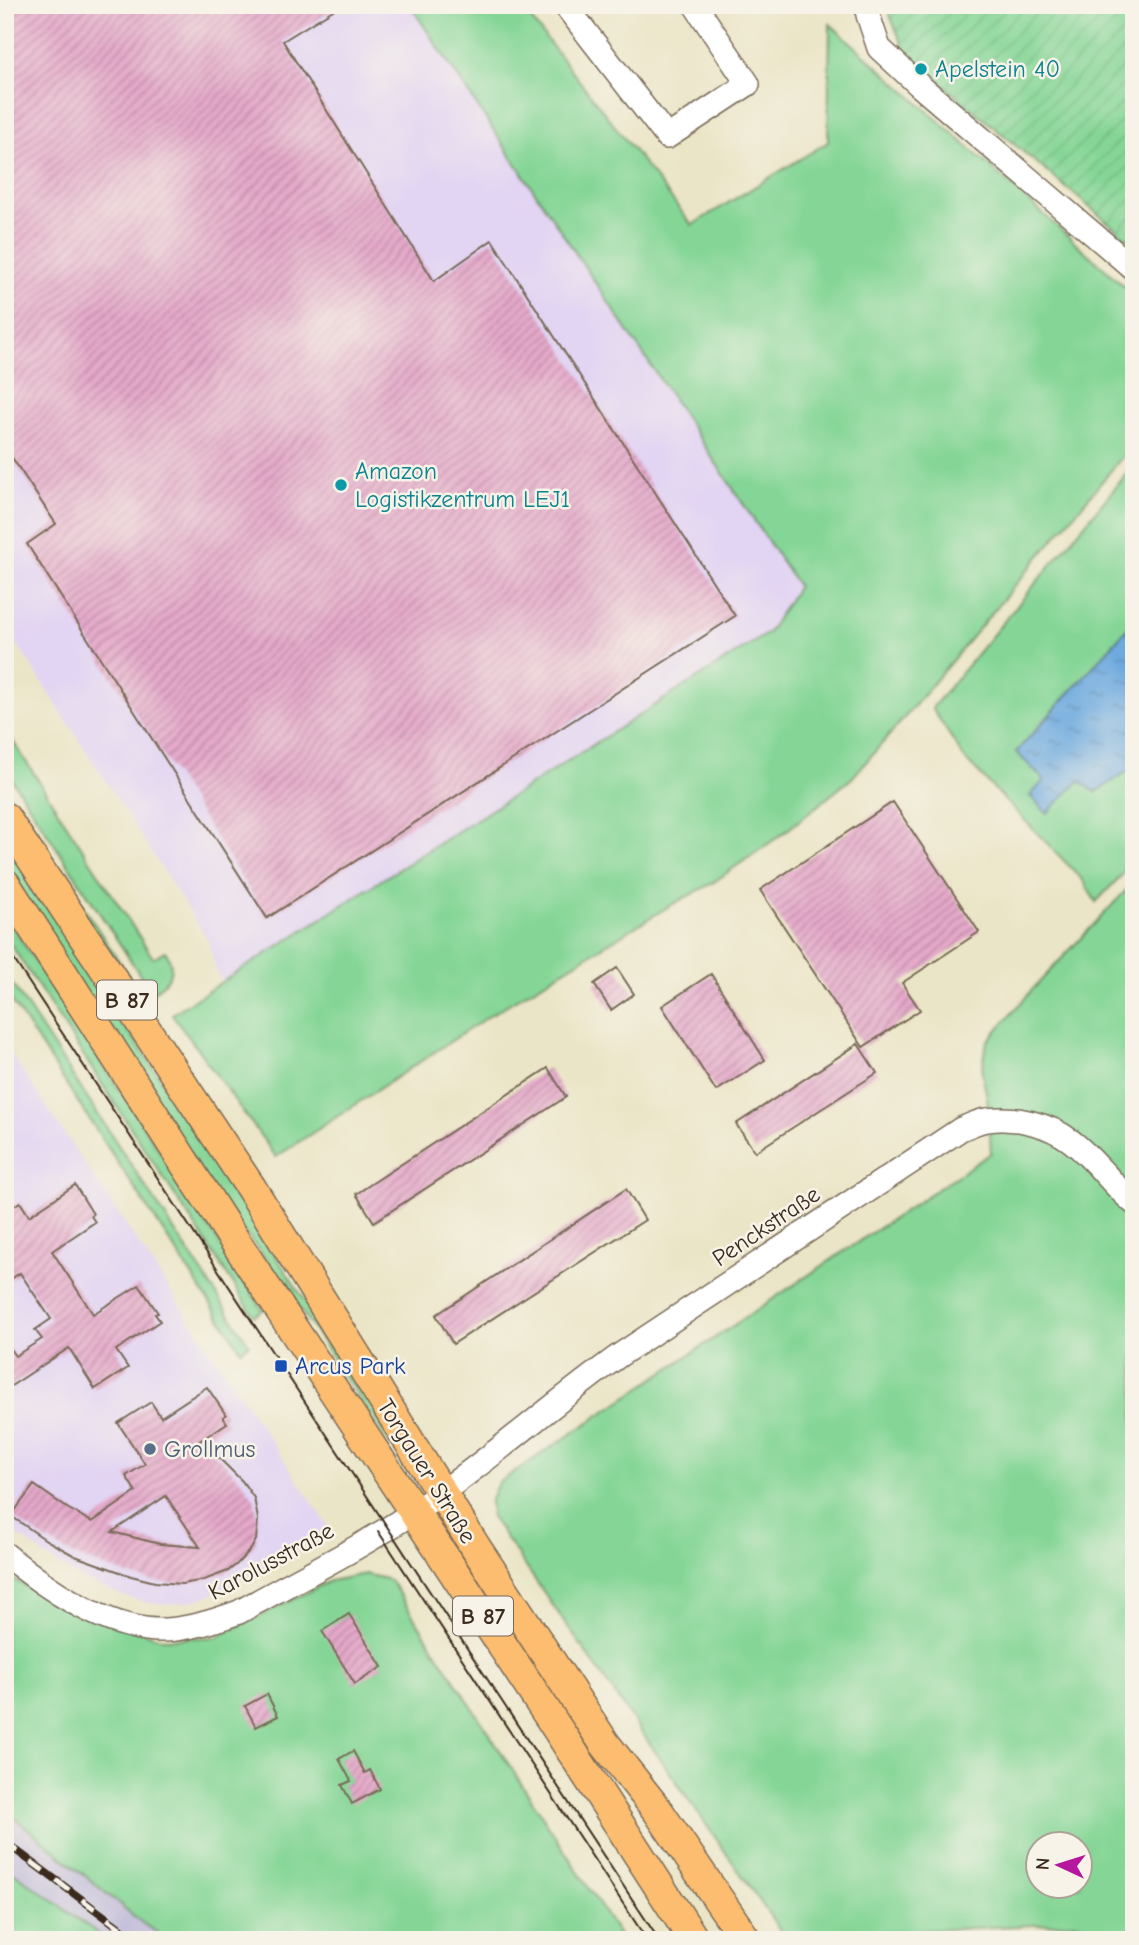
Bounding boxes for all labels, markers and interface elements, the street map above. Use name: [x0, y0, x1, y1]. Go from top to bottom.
place label: Apelstein 40: [935, 55, 1060, 83]
marker: Apelstein 40: [913, 61, 929, 77]
place label: Amazon Logistikzentrum LEJ1: [355, 457, 570, 513]
marker: Amazon Logistikzentrum LEJ1: [333, 477, 349, 493]
road number: B 87: [97, 981, 157, 1020]
street label: Penckstraße: [707, 1180, 825, 1272]
place label: Arcus Park: [295, 1352, 406, 1380]
marker: Arcus Park: [273, 1358, 289, 1374]
street label: Torgauer Straße: [371, 1394, 483, 1548]
place label: Grollmus: [164, 1435, 256, 1463]
marker: Grollmus: [142, 1441, 158, 1457]
street label: Karolusstraße: [203, 1516, 339, 1606]
road number: B 87: [453, 1596, 513, 1636]
north arrow: [1024, 1829, 1094, 1899]
text: N: [1032, 1857, 1054, 1871]

